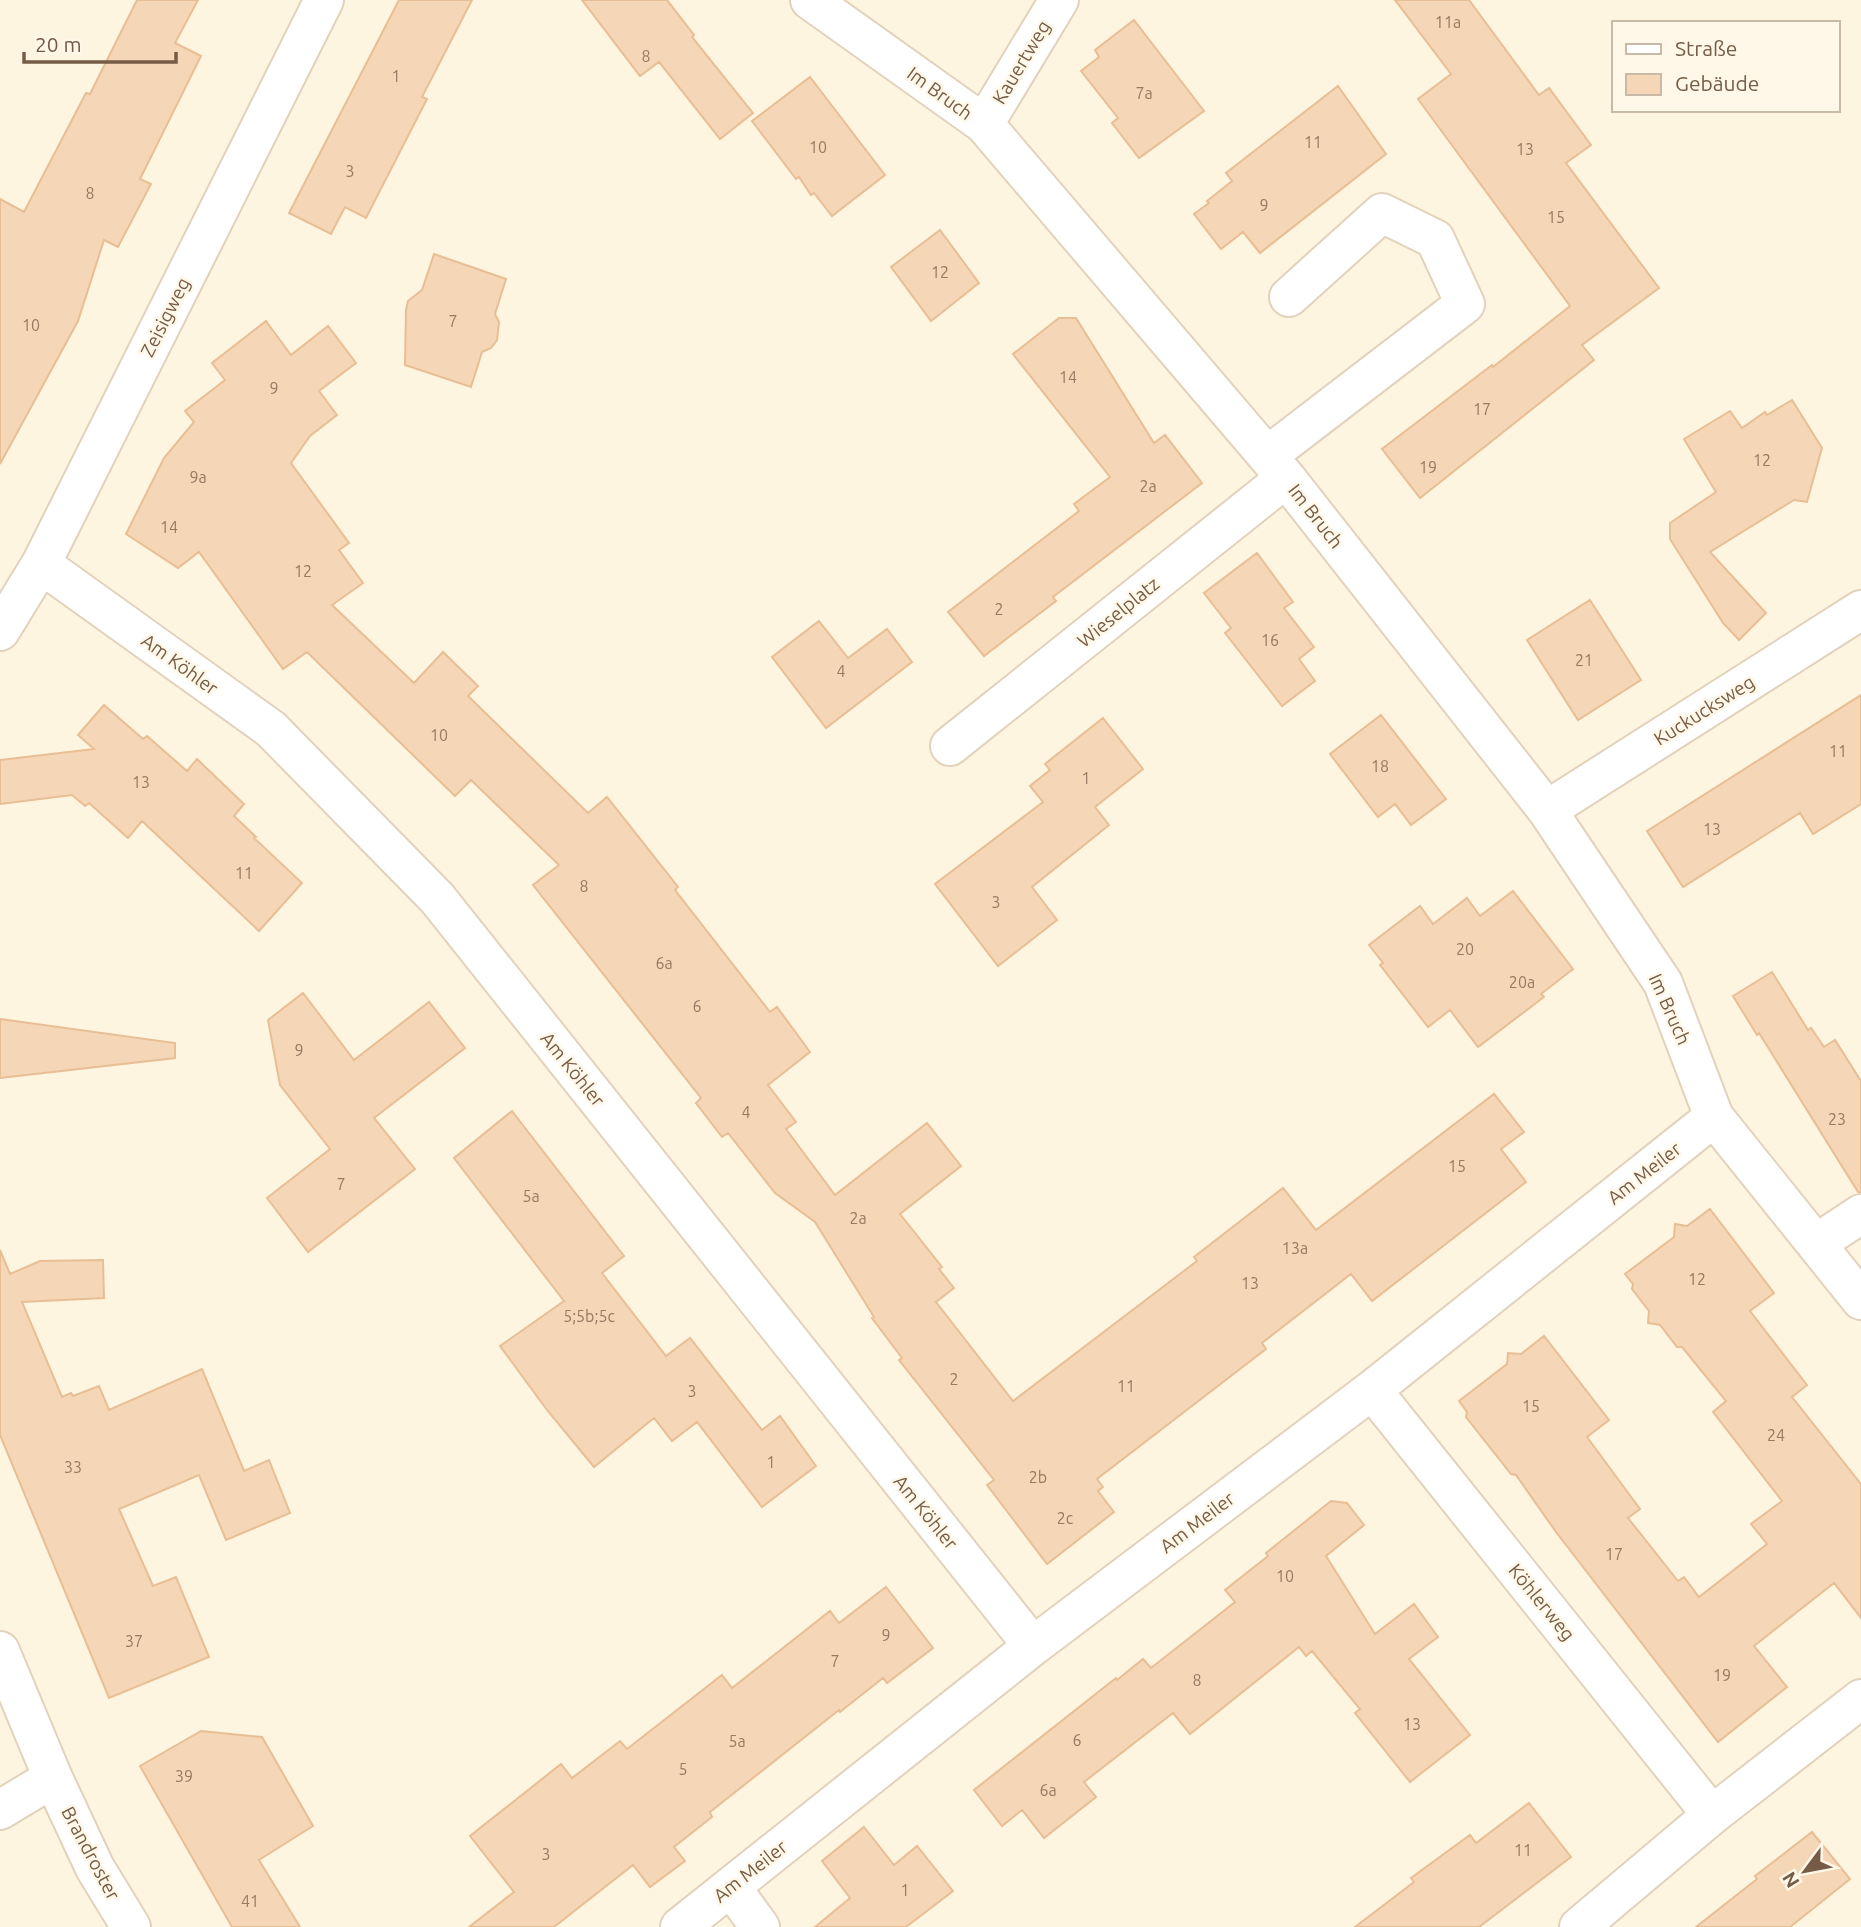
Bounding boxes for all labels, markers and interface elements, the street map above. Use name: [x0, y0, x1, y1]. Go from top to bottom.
house number: 11a: [1435, 13, 1461, 31]
street label: Kauertweg: [987, 16, 1055, 108]
scale bar: [24, 21, 177, 65]
legend: [1612, 21, 1840, 112]
text: 20 m: [35, 32, 82, 56]
text: Straße: [1675, 36, 1737, 60]
house number: 8: [641, 47, 651, 65]
street label: Im Bruch: [903, 62, 977, 124]
house number: 1: [391, 67, 401, 85]
text: Gebäude: [1675, 71, 1759, 95]
house number: 7a: [1135, 84, 1153, 102]
house number: 11: [1304, 133, 1322, 151]
house number: 10: [809, 138, 827, 156]
house number: 13: [1516, 140, 1534, 158]
house number: 3: [345, 162, 355, 180]
house number: 8: [85, 184, 95, 202]
house number: 9: [1259, 196, 1269, 214]
house number: 15: [1547, 208, 1565, 226]
house number: 12: [931, 263, 949, 281]
street label: Zeisigweg: [136, 274, 194, 360]
house number: 7: [448, 312, 458, 330]
house number: 10: [22, 316, 40, 334]
house number: 14: [1059, 368, 1077, 386]
house number: 9: [269, 379, 279, 397]
house number: 17: [1473, 400, 1491, 418]
house number: 12: [1753, 451, 1771, 469]
house number: 19: [1419, 458, 1437, 476]
house number: 9a: [189, 468, 207, 486]
house number: 2a: [1139, 477, 1157, 495]
street label: Im Bruch: [1284, 480, 1348, 552]
house number: 14: [160, 518, 178, 536]
house number: 12: [294, 562, 312, 580]
street label: Wieselplatz: [1073, 572, 1164, 652]
house number: 2: [994, 600, 1004, 618]
street label: Am Köhler: [138, 629, 222, 699]
house number: 16: [1261, 631, 1279, 649]
house number: 21: [1575, 651, 1593, 669]
house number: 4: [836, 662, 846, 680]
street label: Kuckucksweg: [1650, 670, 1758, 750]
house number: 10: [430, 726, 448, 744]
house number: 11: [1829, 742, 1847, 760]
house number: 18: [1371, 757, 1389, 775]
house number: 1: [1081, 769, 1091, 787]
house number: 13: [132, 773, 150, 791]
house number: 13: [1703, 820, 1721, 838]
house number: 11: [235, 864, 253, 882]
house number: 8: [579, 877, 589, 895]
house number: 3: [991, 893, 1001, 911]
house number: 20: [1456, 940, 1474, 958]
house number: 6a: [655, 954, 673, 972]
street label: Im Bruch: [1645, 970, 1695, 1048]
house number: 20a: [1509, 973, 1535, 991]
house number: 6: [692, 997, 702, 1015]
street label: Am Köhler: [536, 1027, 610, 1111]
house number: 9: [294, 1041, 304, 1059]
house number: 4: [741, 1103, 751, 1121]
house number: 23: [1828, 1110, 1846, 1128]
street label: Am Meiler: [1603, 1137, 1685, 1209]
house number: 15: [1448, 1157, 1466, 1175]
house number: 7: [336, 1175, 346, 1193]
house number: 5a: [522, 1187, 540, 1205]
house number: 2a: [849, 1209, 867, 1227]
house number: 13a: [1282, 1239, 1308, 1257]
house number: 12: [1688, 1270, 1706, 1288]
house number: 13: [1241, 1274, 1259, 1292]
house number: 5;5b;5c: [563, 1307, 615, 1325]
house number: 2: [949, 1370, 959, 1388]
house number: 11: [1117, 1377, 1135, 1395]
house number: 3: [687, 1382, 697, 1400]
house number: 15: [1522, 1397, 1540, 1415]
house number: 24: [1767, 1426, 1785, 1444]
house number: 1: [766, 1453, 776, 1471]
house number: 33: [64, 1458, 82, 1476]
house number: 2b: [1029, 1468, 1047, 1486]
street label: Am Köhler: [889, 1470, 963, 1554]
street label: Am Meiler: [1155, 1487, 1239, 1557]
house number: 2c: [1057, 1509, 1074, 1527]
house number: 17: [1605, 1545, 1623, 1563]
street label: Köhlerweg: [1504, 1559, 1580, 1645]
house number: 10: [1276, 1567, 1294, 1585]
house number: 9: [881, 1626, 891, 1644]
house number: 37: [125, 1632, 143, 1650]
house number: 7: [830, 1652, 840, 1670]
house number: 19: [1713, 1666, 1731, 1684]
house number: 8: [1192, 1671, 1202, 1689]
house number: 13: [1403, 1715, 1421, 1733]
house number: 6: [1072, 1731, 1082, 1749]
house number: 5a: [728, 1732, 746, 1750]
house number: 5: [678, 1760, 688, 1778]
house number: 39: [175, 1767, 193, 1785]
house number: 6a: [1039, 1781, 1057, 1799]
street label: Brandroster: [57, 1803, 125, 1903]
street label: Am Meiler: [709, 1835, 791, 1907]
north arrow: [1770, 1836, 1840, 1906]
house number: 11: [1514, 1841, 1532, 1859]
house number: 3: [541, 1845, 551, 1863]
text: N: [1777, 1868, 1804, 1892]
house number: 1: [900, 1881, 910, 1899]
house number: 41: [241, 1892, 259, 1910]

